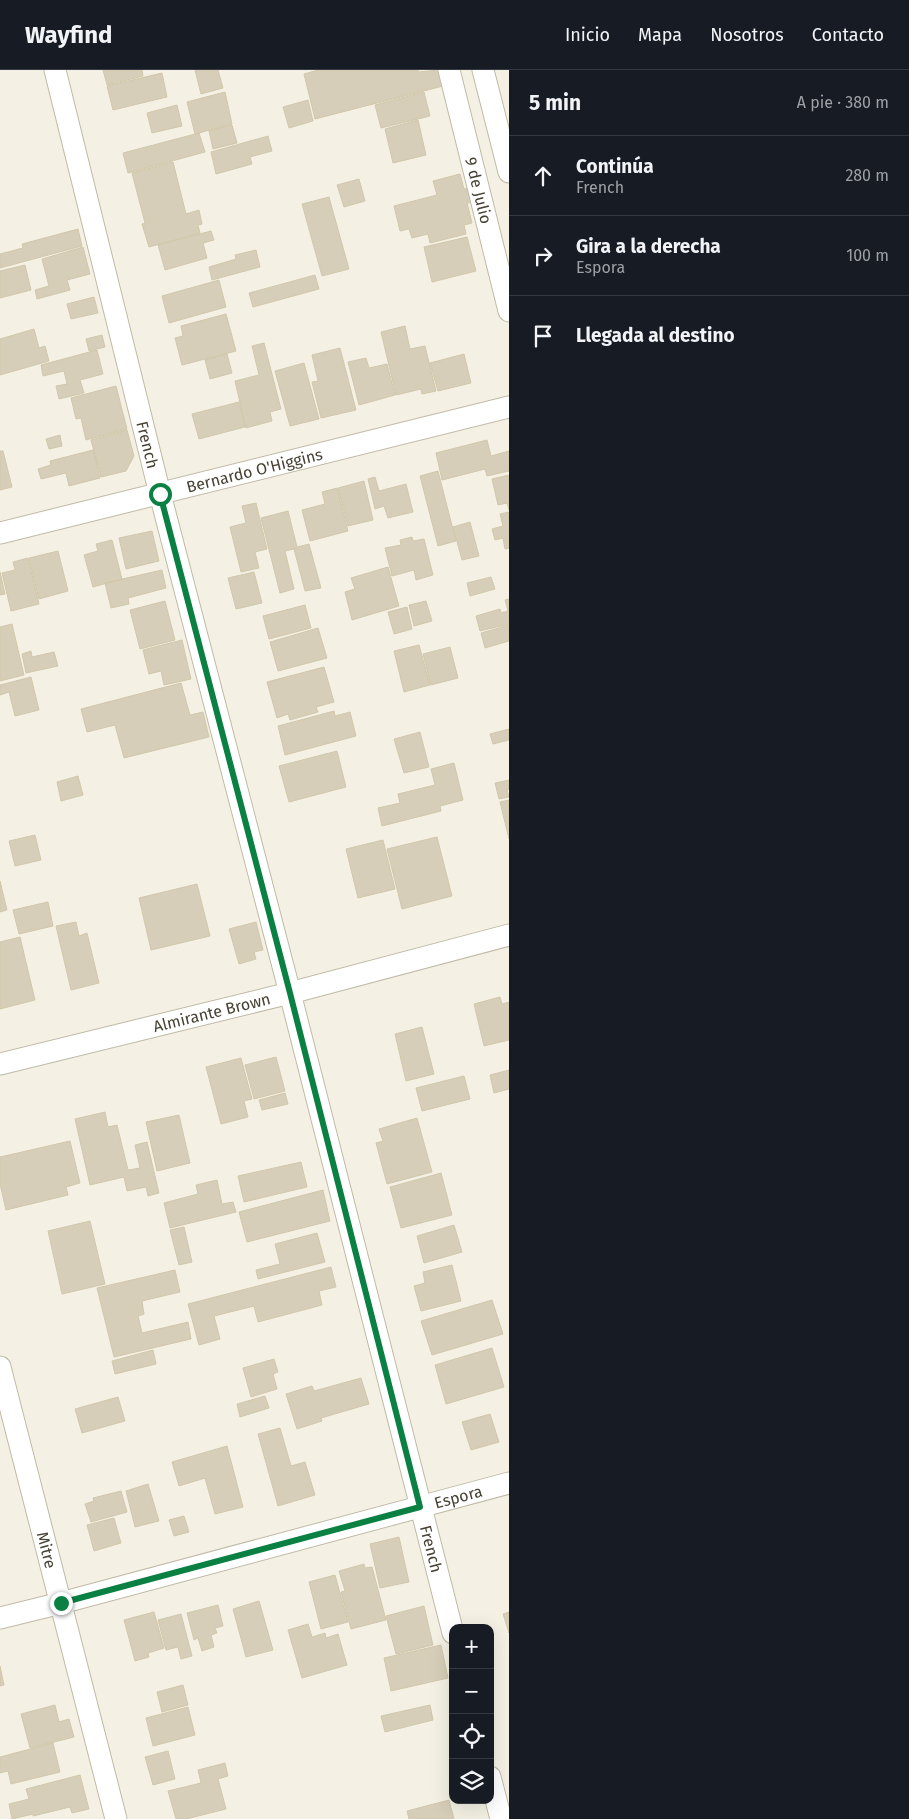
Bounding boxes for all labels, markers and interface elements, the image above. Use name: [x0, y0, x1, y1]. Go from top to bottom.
text: Wayfind: [25, 21, 112, 49]
text: Inicio: [565, 24, 610, 46]
text: Mapa: [638, 24, 682, 46]
text: Nosotros: [710, 24, 784, 46]
text: Contacto: [812, 24, 884, 46]
text: 5 min: [529, 90, 581, 116]
text: A pie · 380 m: [797, 93, 889, 112]
street label: 9 de Julio: [462, 155, 496, 226]
text: Continúa: [576, 155, 654, 178]
icon: ahead: [529, 162, 557, 190]
text: 280 m: [845, 166, 889, 185]
text: French: [576, 178, 624, 197]
text: Gira a la derecha: [576, 235, 721, 258]
icon: right: [529, 242, 557, 270]
text: 100 m: [846, 246, 889, 265]
text: Espora: [576, 258, 625, 277]
icon: arrive: [529, 322, 557, 350]
text: Llegada al destino: [576, 324, 735, 347]
street label: French: [133, 419, 163, 470]
street label: Bernardo O'Higgins: [184, 444, 324, 496]
route start: [149, 483, 172, 506]
street label: Almirante Brown: [151, 989, 272, 1036]
street label: Espora: [432, 1481, 484, 1512]
street label: French: [416, 1523, 447, 1574]
street label: Mitre: [33, 1530, 61, 1570]
route end: [50, 1592, 73, 1615]
map controls: [449, 1624, 494, 1804]
button: +: [449, 1624, 494, 1669]
button: −: [449, 1669, 494, 1714]
button: locate: [449, 1714, 494, 1759]
button: layers: [449, 1759, 494, 1804]

